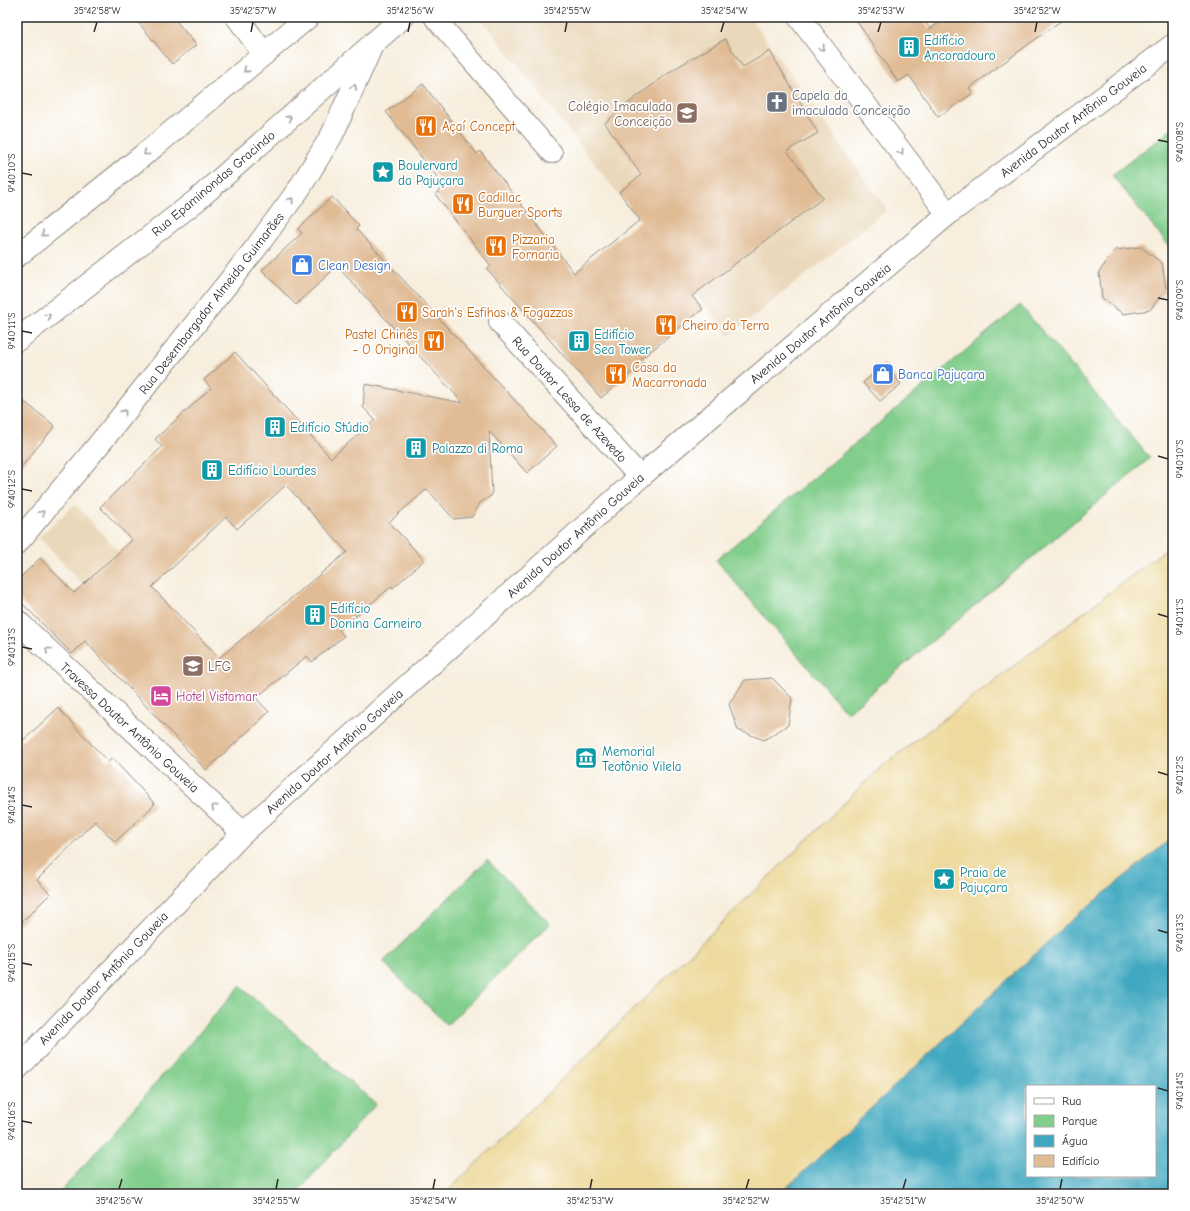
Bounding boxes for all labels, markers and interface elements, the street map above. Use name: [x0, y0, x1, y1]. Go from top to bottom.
text: 35°42'58"W: [74, 5, 121, 17]
text: 35°42'57"W: [230, 5, 277, 17]
text: 35°42'56"W: [386, 5, 434, 17]
text: 35°42'55"W: [543, 5, 591, 17]
text: 35°42'54"W: [701, 5, 748, 17]
text: 35°42'53"W: [858, 5, 905, 17]
text: 35°42'52"W: [1013, 5, 1061, 17]
place label: Edifício Ancoradouro: [924, 33, 996, 63]
building icon: Edifício Ancoradouro: [896, 34, 922, 60]
one-way arrow: [817, 44, 825, 51]
street label: Avenida Doutor Antônio Gouveia: [997, 60, 1149, 180]
one-way arrow: [243, 65, 251, 72]
one-way arrow: [349, 83, 357, 91]
place label: Capela da imaculada Conceição: [792, 88, 911, 118]
church icon: Capela da imaculada Conceição: [764, 89, 790, 115]
place label: Colégio Imaculada Conceição: [568, 99, 672, 129]
school or university icon: Colégio Imaculada Conceição: [674, 100, 700, 126]
restaurant icon: Açaí Concept: [413, 113, 439, 139]
one-way arrow: [284, 116, 291, 123]
place label: Açaí Concept: [442, 119, 516, 134]
text: 9°40'08"S: [1174, 121, 1186, 162]
street label: Rua Epaminondas Gracindo: [149, 127, 278, 239]
one-way arrow: [896, 147, 903, 154]
one-way arrow: [143, 148, 151, 155]
text: 9°40'10"S: [6, 153, 18, 193]
place label: Boulervard da Pajuçara: [398, 158, 464, 188]
place icon: Boulervard da Pajuçara: [370, 159, 396, 185]
place label: Cadillac Burguer Sports: [478, 190, 562, 220]
restaurant icon: Cadillac Burguer Sports: [450, 191, 476, 217]
one-way arrow: [286, 198, 293, 205]
street label: Rua Desembargador Almeida Guimarães: [136, 209, 287, 397]
one-way arrow: [42, 229, 49, 236]
place label: Pizzaria Fornaria: [512, 232, 560, 262]
restaurant icon: Pizzaria Fornaria: [483, 233, 509, 259]
shop icon: Clean Design: [289, 252, 315, 278]
place label: Clean Design: [318, 258, 391, 273]
street label: Avenida Doutor Antônio Gouveia: [747, 260, 894, 387]
text: 9°40'09"S: [1174, 279, 1186, 320]
restaurant icon: Sarah's Esfihas & Fogazzas: [394, 299, 420, 325]
place label: Sarah's Esfihas & Fogazzas: [422, 305, 573, 320]
text: 9°40'11"S: [6, 312, 18, 349]
restaurant icon: Cheiro da Terra: [653, 312, 679, 338]
one-way arrow: [43, 314, 50, 321]
place label: Cheiro da Terra: [682, 318, 770, 333]
place label: Pastel Chinês - O Original: [345, 327, 418, 357]
place label: Edifício Sea Tower: [594, 327, 651, 357]
restaurant icon: Pastel Chinês - O Original: [421, 328, 447, 354]
building icon: Edifício Sea Tower: [566, 328, 592, 354]
street label: Rua Doutor Lessa de Azevedo: [509, 333, 630, 465]
place label: Casa da Macarronada: [632, 360, 707, 390]
restaurant icon: Casa da Macarronada: [603, 361, 629, 387]
shop icon: Banca Pajuçara: [870, 361, 896, 387]
place label: Banca Pajuçara: [898, 367, 985, 382]
one-way arrow: [120, 410, 127, 417]
building icon: Edifício Stúdio: [262, 414, 288, 440]
place label: Edifício Stúdio: [290, 420, 369, 435]
building icon: Palazzo di Roma: [403, 435, 429, 461]
text: 9°40'10"S: [1174, 439, 1186, 479]
place label: Palazzo di Roma: [432, 441, 523, 456]
building icon: Edifício Lourdes: [199, 457, 225, 483]
place label: Edifício Lourdes: [228, 463, 316, 478]
text: 9°40'12"S: [6, 469, 18, 508]
street label: Avenida Doutor Antônio Gouveia: [504, 470, 647, 601]
one-way arrow: [37, 510, 44, 517]
text: 9°40'11"S: [1174, 598, 1186, 635]
place label: Edifício Donina Carneiro: [330, 601, 422, 631]
building icon: Edifício Donina Carneiro: [302, 602, 328, 628]
text: 9°40'13"S: [6, 628, 18, 666]
one-way arrow: [45, 647, 53, 655]
school or university icon: LFG: [180, 653, 206, 679]
street label: Travessa Doutor Antônio Gouveia: [57, 659, 202, 796]
place label: LFG: [208, 659, 231, 674]
hotel icon: Hotel Vistamar: [148, 683, 174, 709]
street label: Avenida Doutor Antônio Gouveia: [263, 686, 406, 817]
place label: Hotel Vistamar: [176, 689, 258, 704]
place label: Memorial Teotônio Vilela: [602, 744, 681, 774]
museum icon: Memorial Teotônio Vilela: [573, 745, 599, 771]
text: 9°40'12"S: [1174, 755, 1186, 794]
text: 9°40'14"S: [6, 786, 18, 824]
one-way arrow: [211, 804, 219, 811]
place label: Praia de Pajuçara: [960, 865, 1008, 895]
place icon: Praia de Pajuçara: [931, 866, 957, 892]
street label: Avenida Doutor Antônio Gouveia: [36, 909, 171, 1048]
text: 9°40'13"S: [1174, 914, 1186, 952]
text: 9°40'15"S: [6, 943, 18, 982]
text: 9°40'14"S: [1174, 1072, 1186, 1110]
legend: [1026, 1085, 1156, 1177]
text: Rua: [1062, 1094, 1081, 1108]
text: 9°40'16"S: [6, 1101, 18, 1140]
text: Parque: [1062, 1114, 1097, 1128]
text: Água: [1062, 1134, 1088, 1148]
text: Edifício: [1062, 1154, 1099, 1168]
text: 35°42'56"W: [95, 1195, 143, 1207]
text: 35°42'55"W: [252, 1195, 300, 1207]
text: 35°42'54"W: [410, 1195, 457, 1207]
text: 35°42'53"W: [567, 1195, 614, 1207]
text: 35°42'52"W: [722, 1195, 770, 1207]
text: 35°42'51"W: [880, 1195, 926, 1207]
text: 35°42'50"W: [1036, 1195, 1084, 1207]

